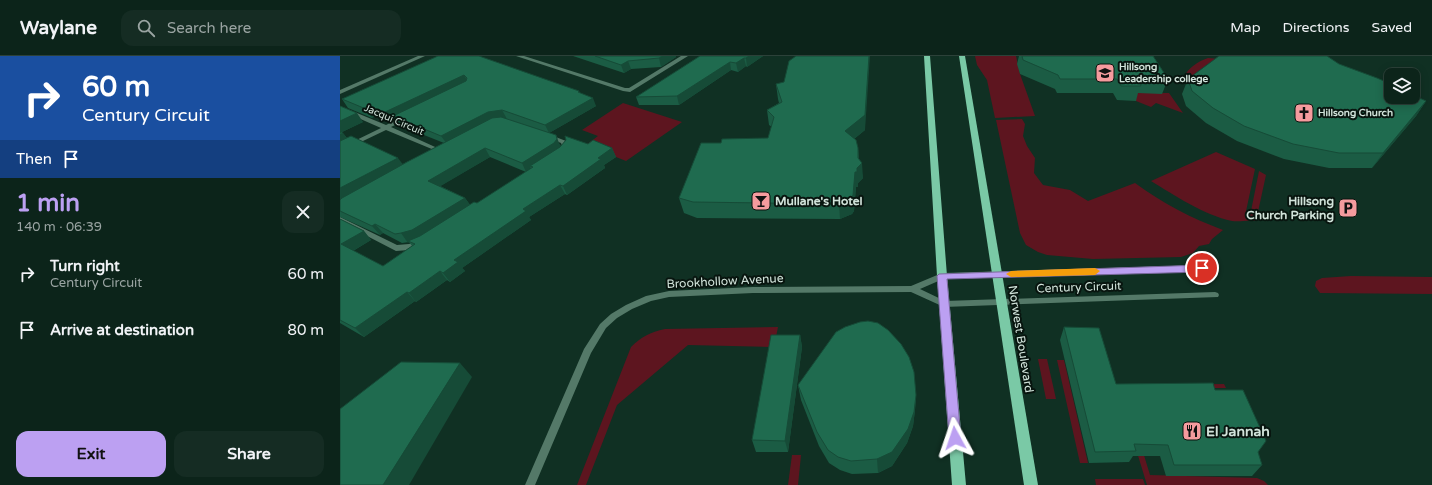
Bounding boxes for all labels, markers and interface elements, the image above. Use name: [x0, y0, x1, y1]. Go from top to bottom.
search box: [121, 10, 401, 46]
text: Waylane: [20, 17, 97, 39]
icon: search: [135, 17, 157, 39]
text: Search here: [167, 19, 251, 37]
text: Map: [1230, 19, 1261, 36]
text: Directions: [1283, 19, 1350, 36]
text: Saved: [1372, 19, 1412, 36]
place label: Hillsong Leadership college: [1119, 61, 1208, 85]
school or university icon: Hillsong Leadership college: [1094, 62, 1116, 84]
map controls: [1384, 68, 1420, 104]
button: layers: [1384, 68, 1420, 104]
text: 60 m: [82, 70, 150, 104]
icon: right: [16, 72, 68, 124]
street label: Jacqui Circuit: [362, 102, 426, 138]
church icon: Hillsong Church: [1293, 102, 1315, 124]
text: Century Circuit: [82, 104, 210, 126]
place label: Hillsong Church: [1318, 107, 1393, 119]
icon: arrive: [60, 148, 82, 170]
text: Then: [16, 150, 52, 168]
text: 1 min: [16, 189, 80, 218]
bar icon: Mullane's Hotel: [750, 190, 772, 212]
button: close: [282, 191, 324, 233]
place label: Mullane's Hotel: [775, 194, 863, 208]
place label: Hillsong Church Parking: [1246, 194, 1334, 223]
parking icon: Hillsong Church Parking: [1337, 197, 1359, 219]
text: 140 m · 06:39: [16, 219, 102, 235]
pin: [1185, 251, 1219, 285]
text: Turn right: [50, 257, 120, 275]
icon: arrive: [1191, 257, 1213, 279]
icon: right: [16, 263, 38, 285]
text: 60 m: [287, 265, 324, 283]
street label: Brookhollow Avenue: [666, 271, 784, 291]
text: Century Circuit: [50, 275, 142, 291]
street label: Century Circuit: [1036, 279, 1122, 295]
street label: Norwest Boulevard: [1006, 284, 1036, 394]
icon: arrive: [16, 319, 38, 341]
text: Arrive at destination: [50, 321, 194, 339]
text: 80 m: [287, 321, 324, 339]
position arrow: [934, 417, 976, 459]
restaurant icon: El Jannah: [1181, 420, 1203, 442]
place label: El Jannah: [1206, 423, 1270, 440]
button: Exit: [16, 431, 166, 477]
button: Share: [174, 431, 324, 477]

